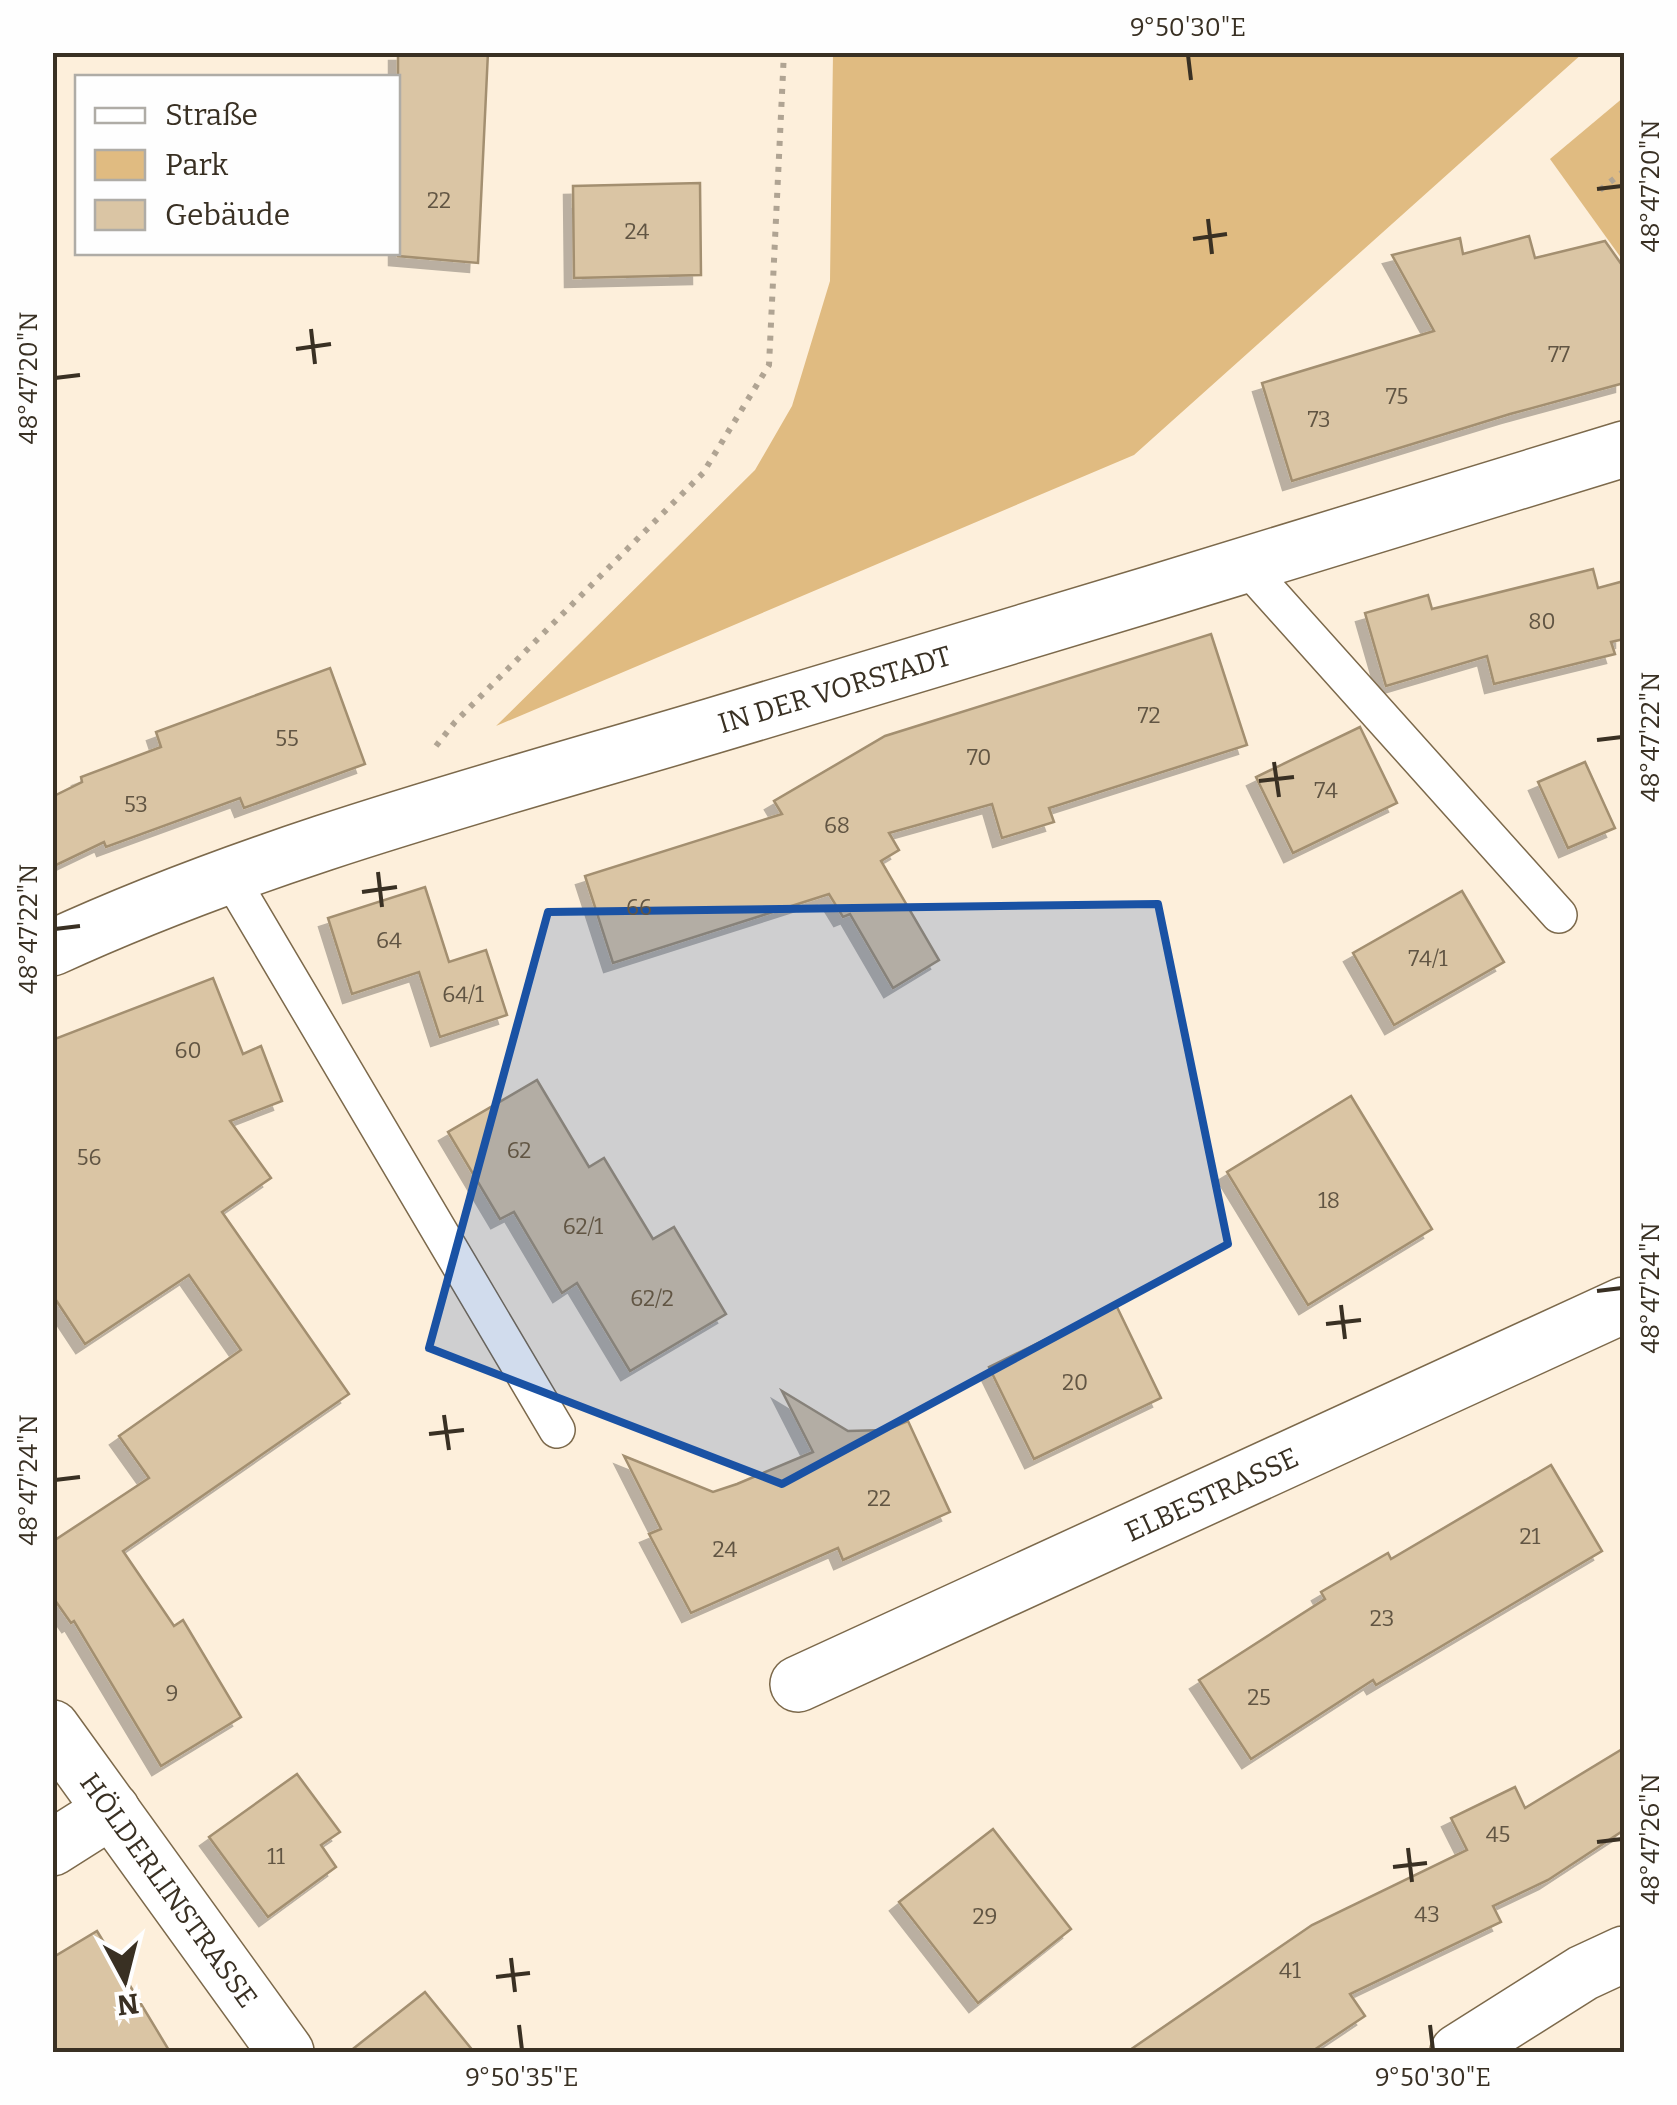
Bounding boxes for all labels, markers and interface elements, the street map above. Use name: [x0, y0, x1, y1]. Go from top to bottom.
text: 9°50'30"E: [1130, 13, 1246, 43]
legend: [75, 75, 400, 255]
text: Straße: [165, 97, 258, 133]
text: 48°47'20"N: [1636, 120, 1666, 252]
text: Park: [165, 147, 228, 183]
house number: 22: [427, 187, 451, 214]
text: Gebäude: [165, 197, 290, 233]
house number: 24: [625, 218, 650, 245]
text: 48°47'20"N: [14, 312, 44, 444]
house number: 77: [1548, 341, 1570, 368]
house number: 75: [1386, 383, 1408, 410]
house number: 73: [1307, 406, 1331, 433]
house number: 80: [1528, 608, 1556, 635]
street label: IN DER VORSTADT: [714, 639, 955, 740]
text: 48°47'22"N: [1636, 672, 1666, 802]
house number: 72: [1138, 702, 1160, 729]
house number: 55: [275, 725, 299, 752]
house number: 70: [967, 744, 991, 771]
house number: 74: [1314, 777, 1338, 804]
house number: 53: [124, 791, 148, 818]
house number: 68: [824, 812, 850, 839]
text: 48°47'22"N: [14, 864, 44, 994]
house number: 66: [626, 894, 652, 921]
house number: 64: [376, 927, 402, 954]
house number: 74/1: [1408, 945, 1448, 972]
house number: 64/1: [442, 981, 484, 1008]
house number: 60: [174, 1037, 202, 1064]
house number: 62: [507, 1137, 531, 1164]
house number: 56: [77, 1144, 101, 1171]
house number: 18: [1318, 1187, 1340, 1214]
house number: 62/1: [563, 1213, 603, 1240]
text: 48°47'24"N: [1636, 1222, 1666, 1354]
house number: 62/2: [630, 1285, 674, 1312]
house number: 20: [1062, 1369, 1088, 1396]
text: 48°47'24"N: [14, 1414, 44, 1546]
street label: ELBESTRASSE: [1120, 1441, 1304, 1549]
house number: 22: [867, 1485, 891, 1512]
house number: 21: [1520, 1523, 1541, 1550]
house number: 24: [713, 1536, 738, 1563]
house number: 23: [1370, 1605, 1394, 1632]
house number: 9: [166, 1680, 178, 1707]
house number: 25: [1247, 1684, 1271, 1711]
street label: HÖLDERLINSTRASSE: [73, 1766, 265, 2014]
text: 48°47'26"N: [1636, 1773, 1666, 1905]
house number: 45: [1486, 1821, 1510, 1848]
house number: 11: [267, 1843, 285, 1870]
house number: 43: [1414, 1901, 1440, 1928]
house number: 29: [973, 1903, 997, 1930]
north arrow: [75, 1930, 175, 2030]
house number: 41: [1279, 1957, 1301, 1984]
text: 9°50'35"E: [465, 2063, 579, 2093]
text: 9°50'30"E: [1375, 2063, 1491, 2093]

